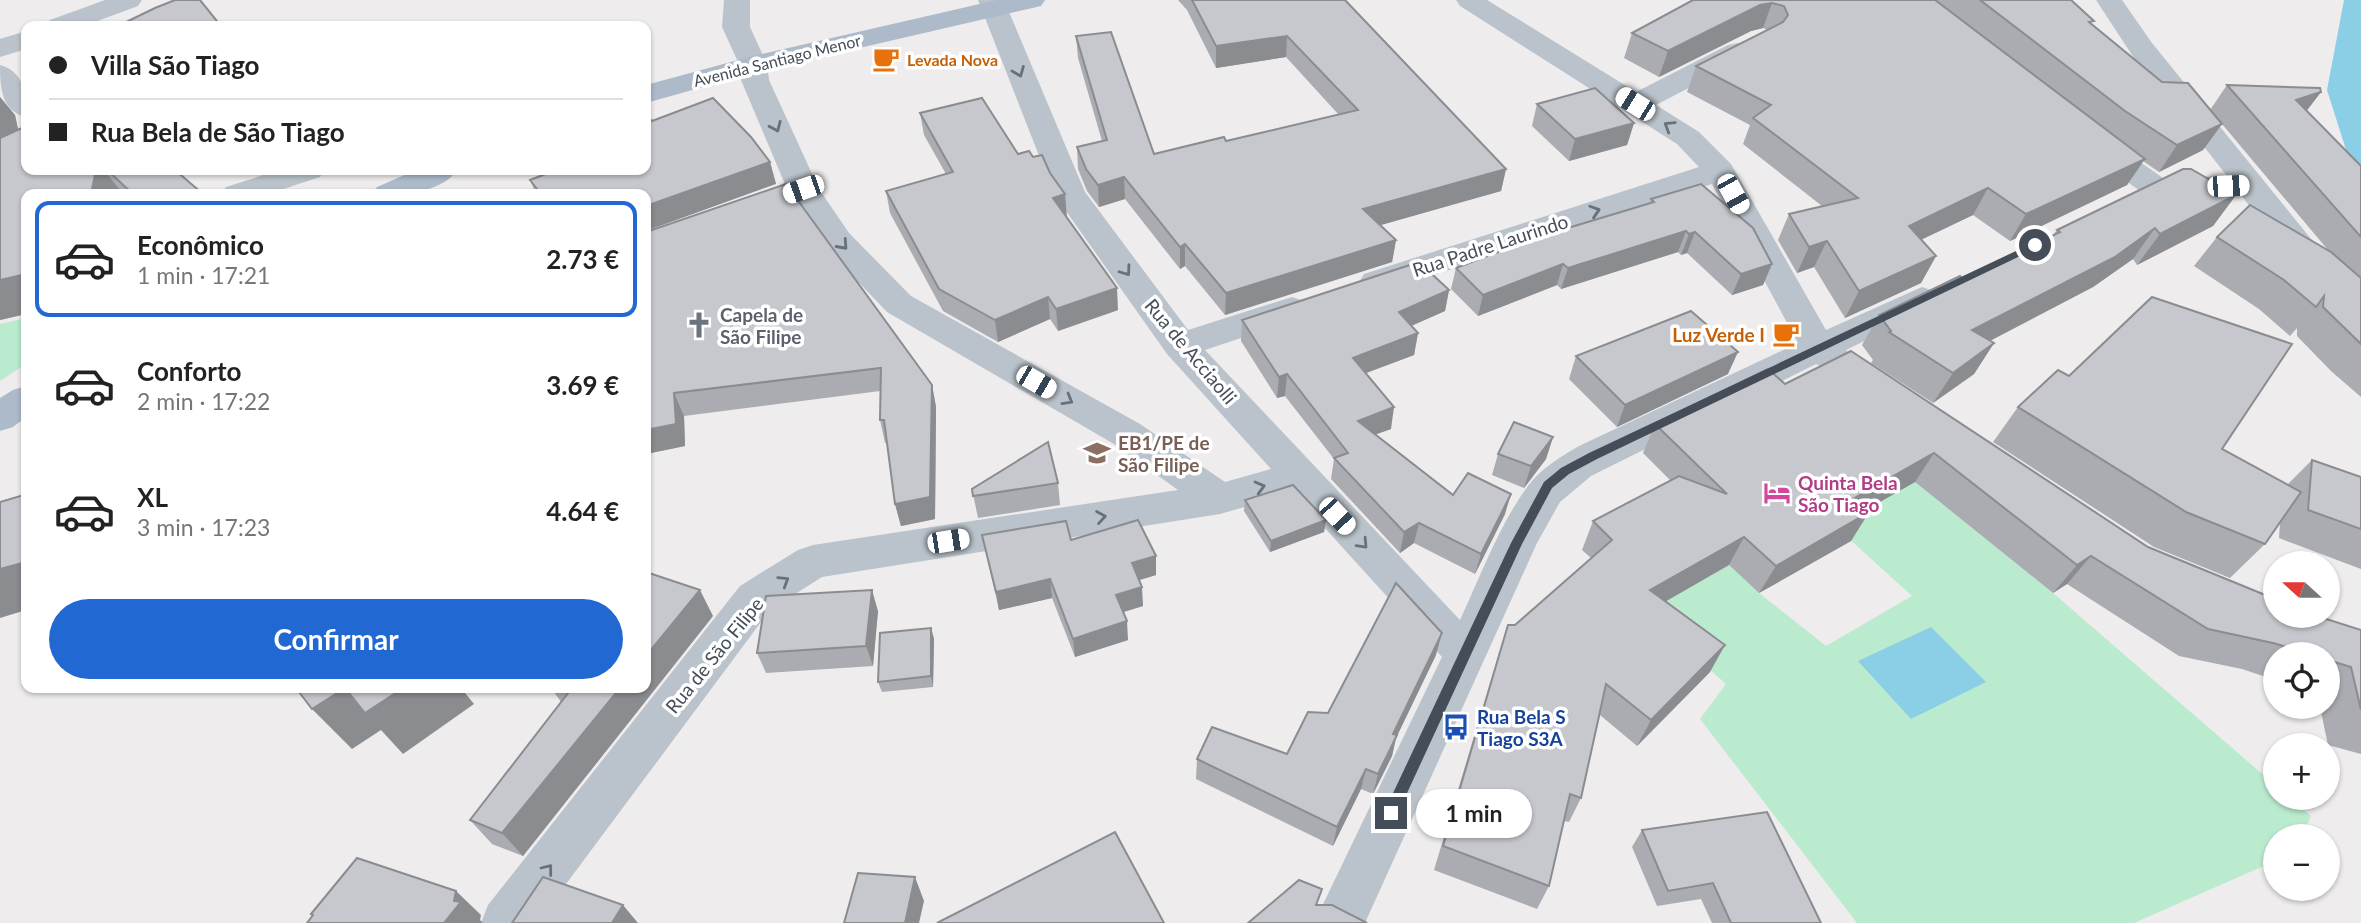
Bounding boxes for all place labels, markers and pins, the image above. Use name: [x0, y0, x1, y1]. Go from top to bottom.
cafe icon: Levada Nova: [871, 44, 901, 74]
place label: Levada Nova: [907, 50, 998, 69]
place label: Capela de São Filipe: [720, 303, 803, 348]
church icon: Capela de São Filipe: [684, 310, 714, 340]
cafe icon: Luz Verde I: [1771, 319, 1801, 349]
place label: Luz Verde I: [1672, 323, 1765, 346]
place label: EB1/PE de São Filipe: [1118, 431, 1210, 476]
school or university icon: EB1/PE de São Filipe: [1082, 438, 1112, 468]
place label: Quinta Bela São Tiago: [1798, 471, 1898, 516]
hotel icon: Quinta Bela São Tiago: [1762, 478, 1792, 508]
place label: Rua Bela S Tiago S3A: [1477, 705, 1566, 750]
bus stop icon: Rua Bela S Tiago S3A: [1441, 712, 1471, 742]

